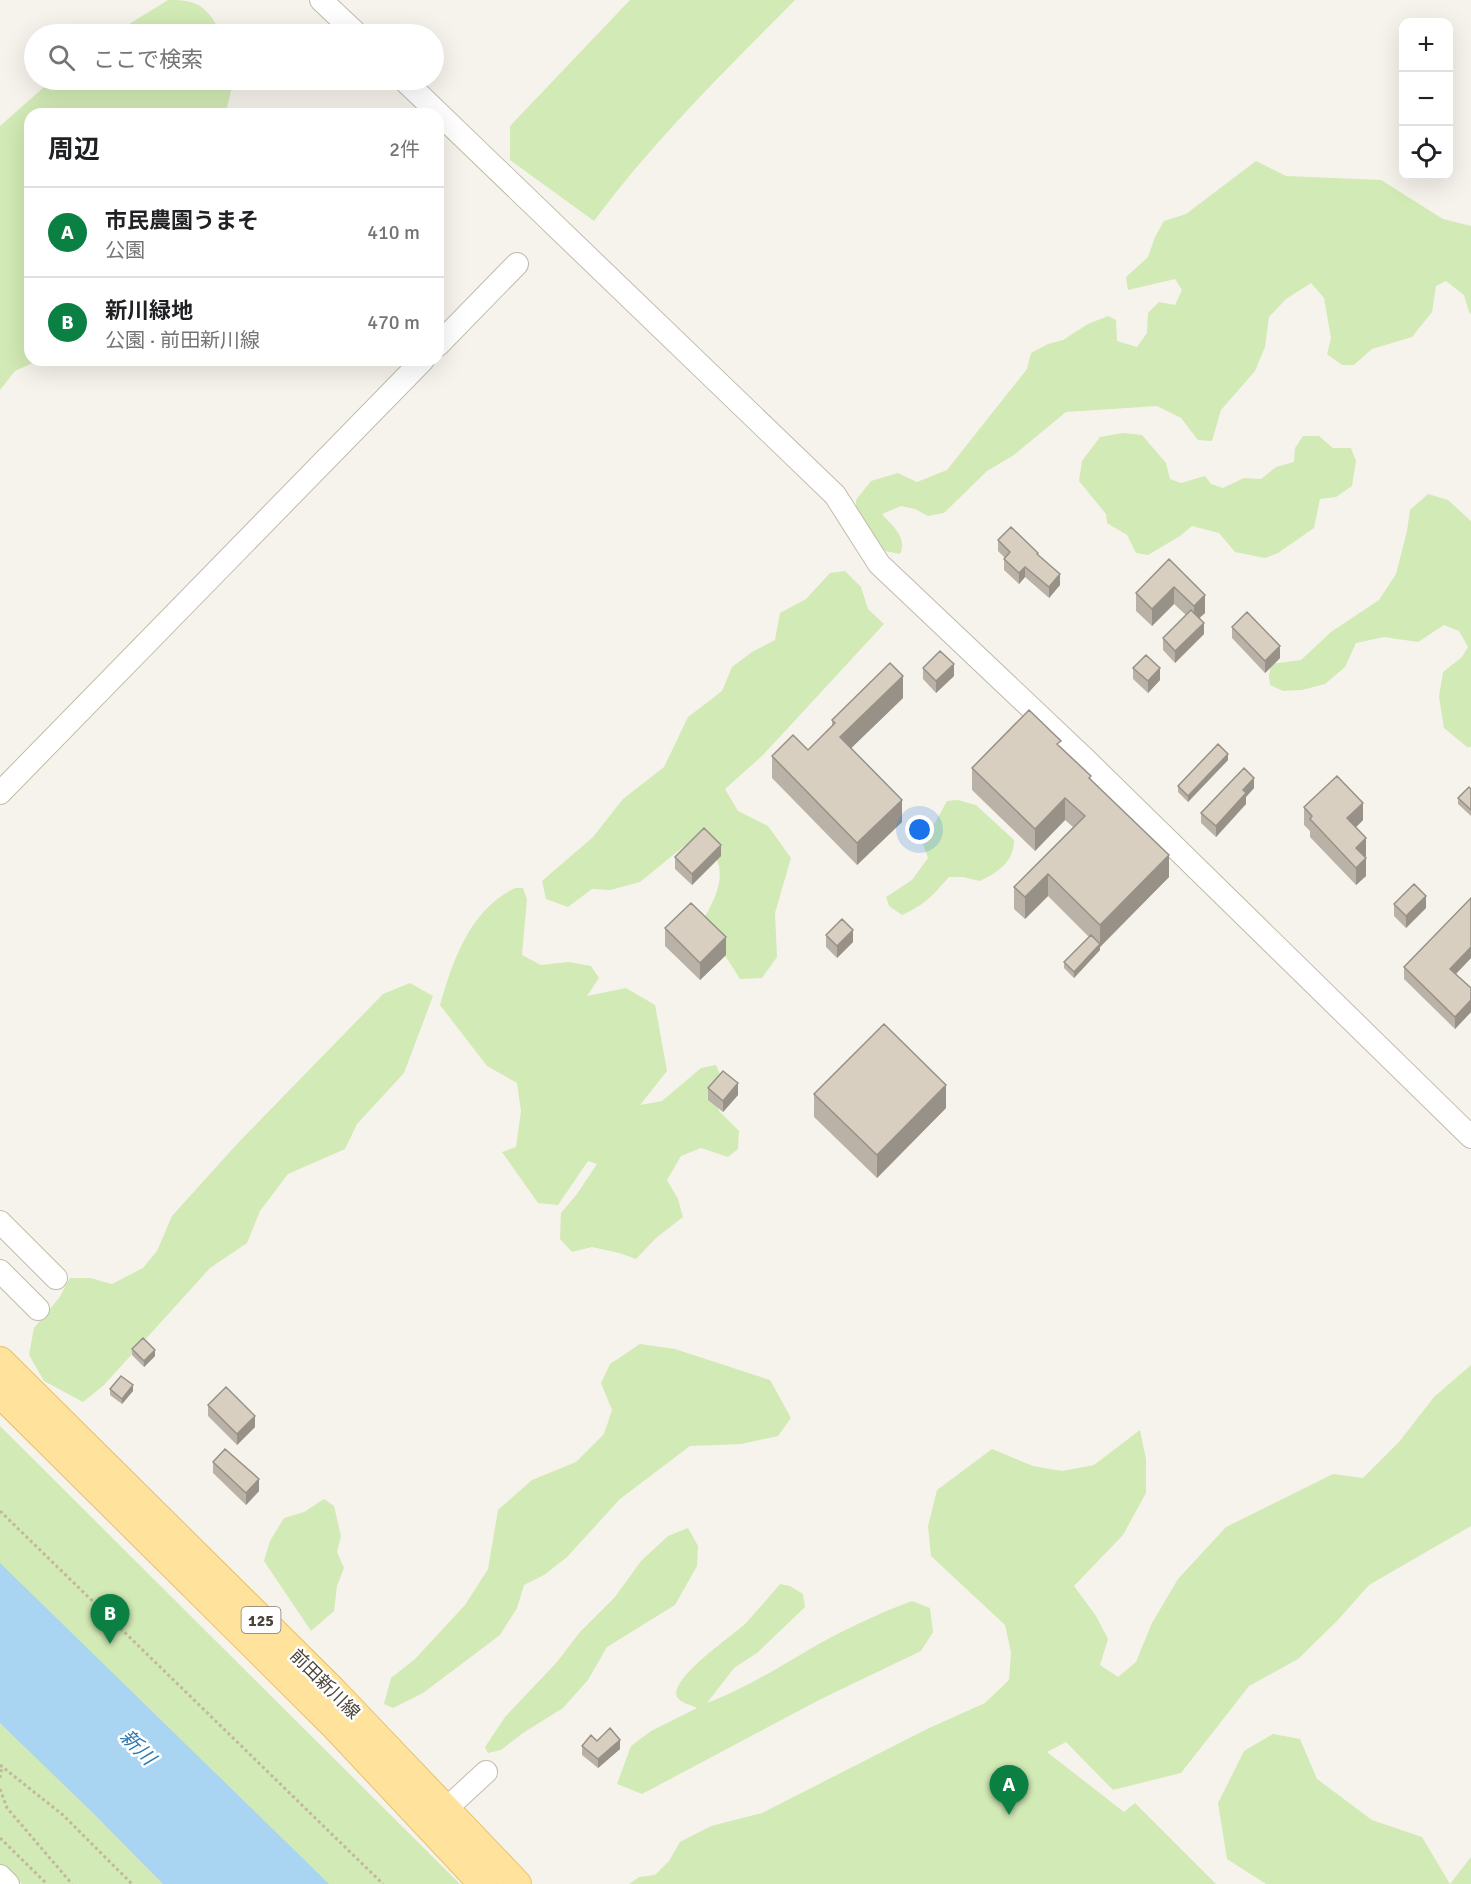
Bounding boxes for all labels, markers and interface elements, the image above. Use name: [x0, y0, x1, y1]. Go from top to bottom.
map controls: [1399, 18, 1453, 180]
button: +: [1399, 18, 1453, 72]
search box: [24, 24, 444, 90]
icon: search: [45, 41, 78, 74]
text: ここで検索: [93, 46, 203, 73]
button: −: [1399, 72, 1453, 126]
button: locate: [1399, 126, 1453, 180]
text: 周辺: [48, 134, 100, 166]
text: 2件: [389, 137, 420, 162]
text: 市民農園うまそ: [105, 207, 259, 234]
text: A: [61, 220, 74, 245]
text: 410 m: [367, 220, 420, 245]
text: 公園: [105, 238, 145, 263]
text: 新川緑地: [105, 297, 193, 324]
text: B: [61, 310, 74, 335]
text: 470 m: [367, 310, 420, 335]
text: 公園 · 前田新川線: [105, 328, 260, 353]
your location: [905, 815, 934, 844]
pin: B: [90, 1594, 130, 1644]
road number: 125: [242, 1607, 280, 1633]
street label: 前田新川線: [285, 1644, 365, 1724]
water label: 新川: [115, 1724, 162, 1772]
pin: A: [990, 1766, 1028, 1815]

